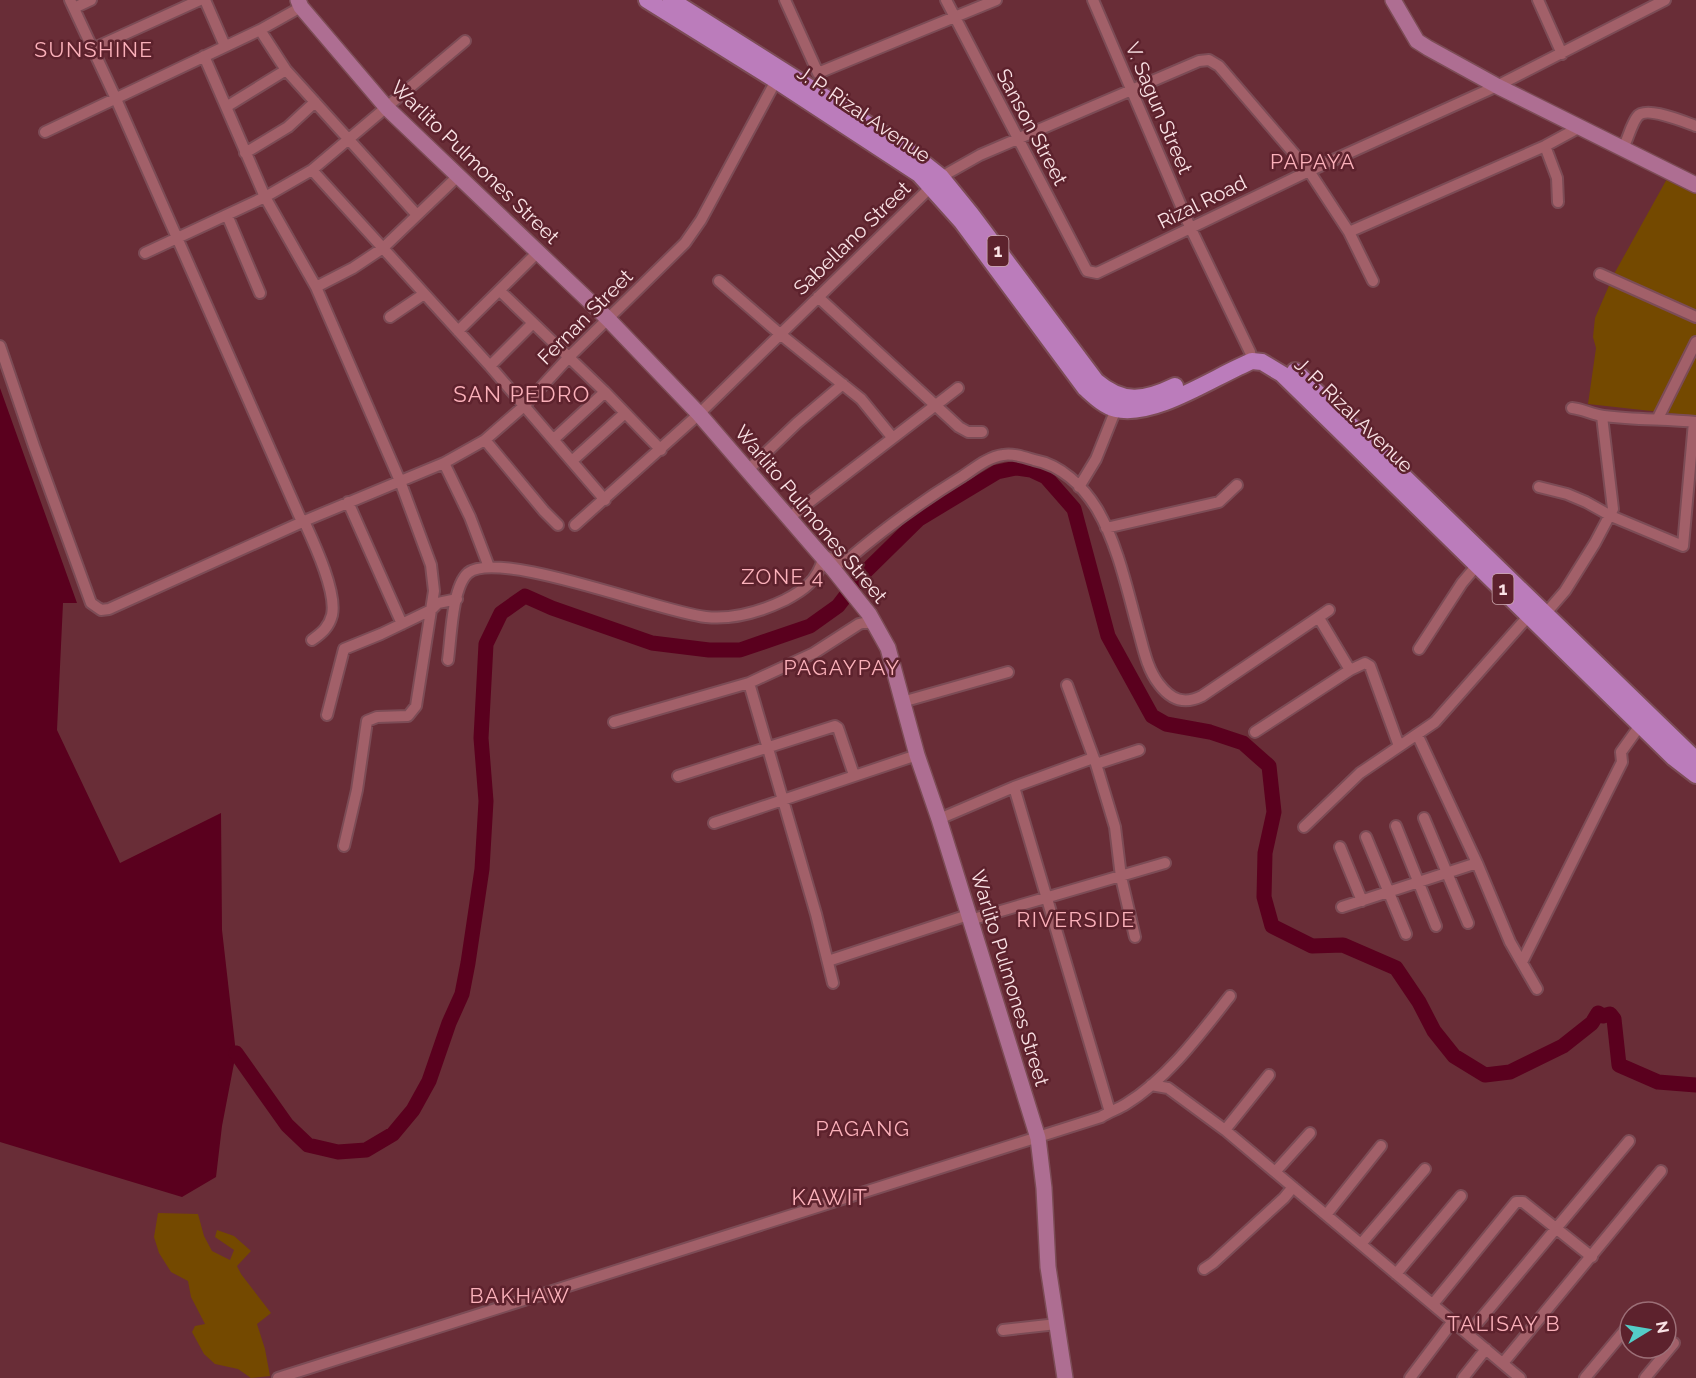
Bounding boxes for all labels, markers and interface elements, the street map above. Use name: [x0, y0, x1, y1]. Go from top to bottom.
district label: SUNSHINE: [34, 37, 154, 62]
street label: V. Sagun Street: [1121, 39, 1198, 178]
street label: J. P. Rizal Avenue: [793, 61, 935, 168]
street label: Sanson Street: [991, 65, 1073, 190]
street label: Warlito Pulmones Street: [386, 75, 564, 249]
district label: PAPAYA: [1270, 149, 1356, 174]
street label: Rizal Road: [1154, 170, 1250, 234]
street label: Sabellano Street: [789, 176, 916, 300]
road number: 1: [988, 236, 1008, 266]
street label: Fernan Street: [532, 264, 638, 370]
street label: J. P. Rizal Avenue: [1290, 352, 1418, 478]
district label: SAN PEDRO: [453, 381, 591, 407]
street label: Warlito Pulmones Street: [730, 420, 893, 608]
district label: ZONE 4: [741, 564, 825, 589]
road number: 1: [1492, 574, 1514, 604]
district label: PAGAYPAY: [783, 655, 901, 680]
street label: Warlito Pulmones Street: [966, 867, 1054, 1089]
district label: RIVERSIDE: [1017, 907, 1135, 932]
district label: PAGANG: [815, 1116, 911, 1141]
district label: KAWIT: [791, 1184, 869, 1210]
district label: BAKHAW: [470, 1283, 570, 1308]
north arrow: [1618, 1300, 1678, 1360]
district label: TALISAY B: [1447, 1311, 1561, 1336]
text: N: [1652, 1319, 1673, 1335]

